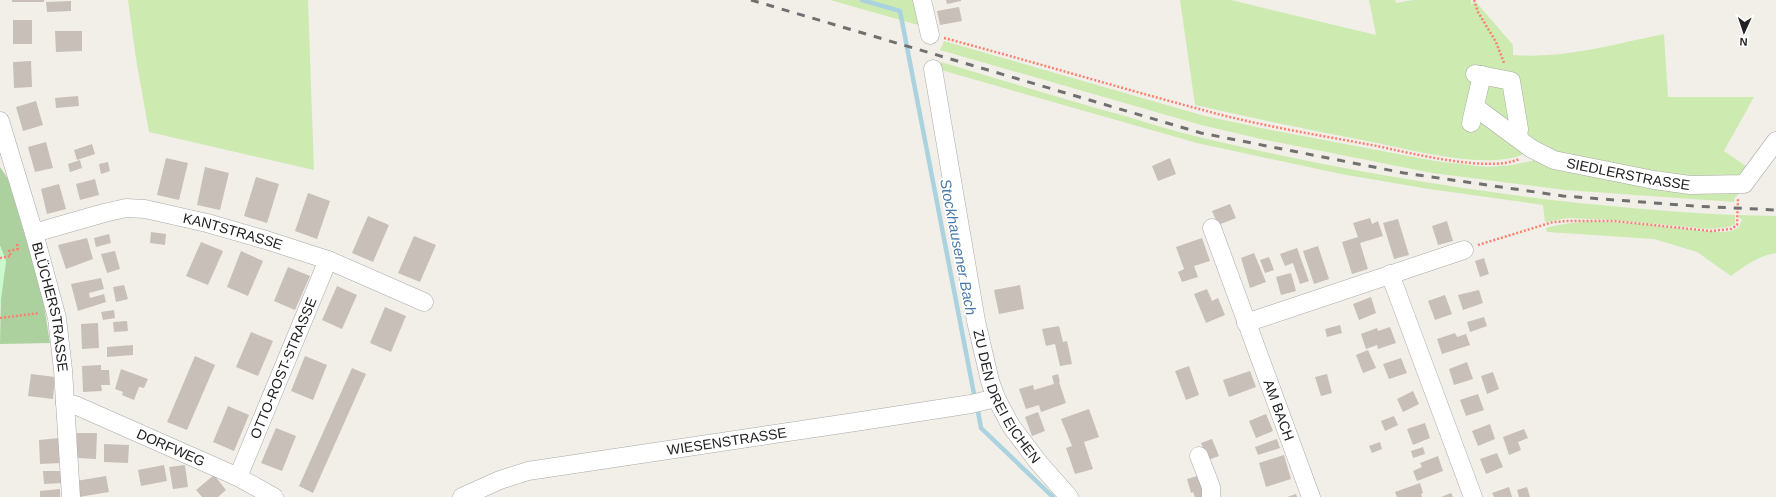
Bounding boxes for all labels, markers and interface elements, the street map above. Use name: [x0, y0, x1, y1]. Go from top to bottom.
north arrow: [1724, 12, 1764, 52]
text: N: [1739, 36, 1748, 48]
street label: SIEDLERSTRASSE: [1565, 155, 1691, 193]
water label: Stockhausener Bach: [937, 177, 980, 316]
street label: KANTSTRASSE: [181, 210, 285, 253]
street label: BLÜCHERSTRASSE: [29, 240, 71, 373]
street label: OTTO-ROST-STRASSE: [247, 295, 320, 441]
street label: ZU DEN DREI EICHEN: [970, 328, 1044, 466]
street label: AM BACH: [1260, 377, 1298, 443]
street label: WIESENSTRASSE: [666, 424, 788, 458]
street label: DORFWEG: [134, 425, 208, 469]

